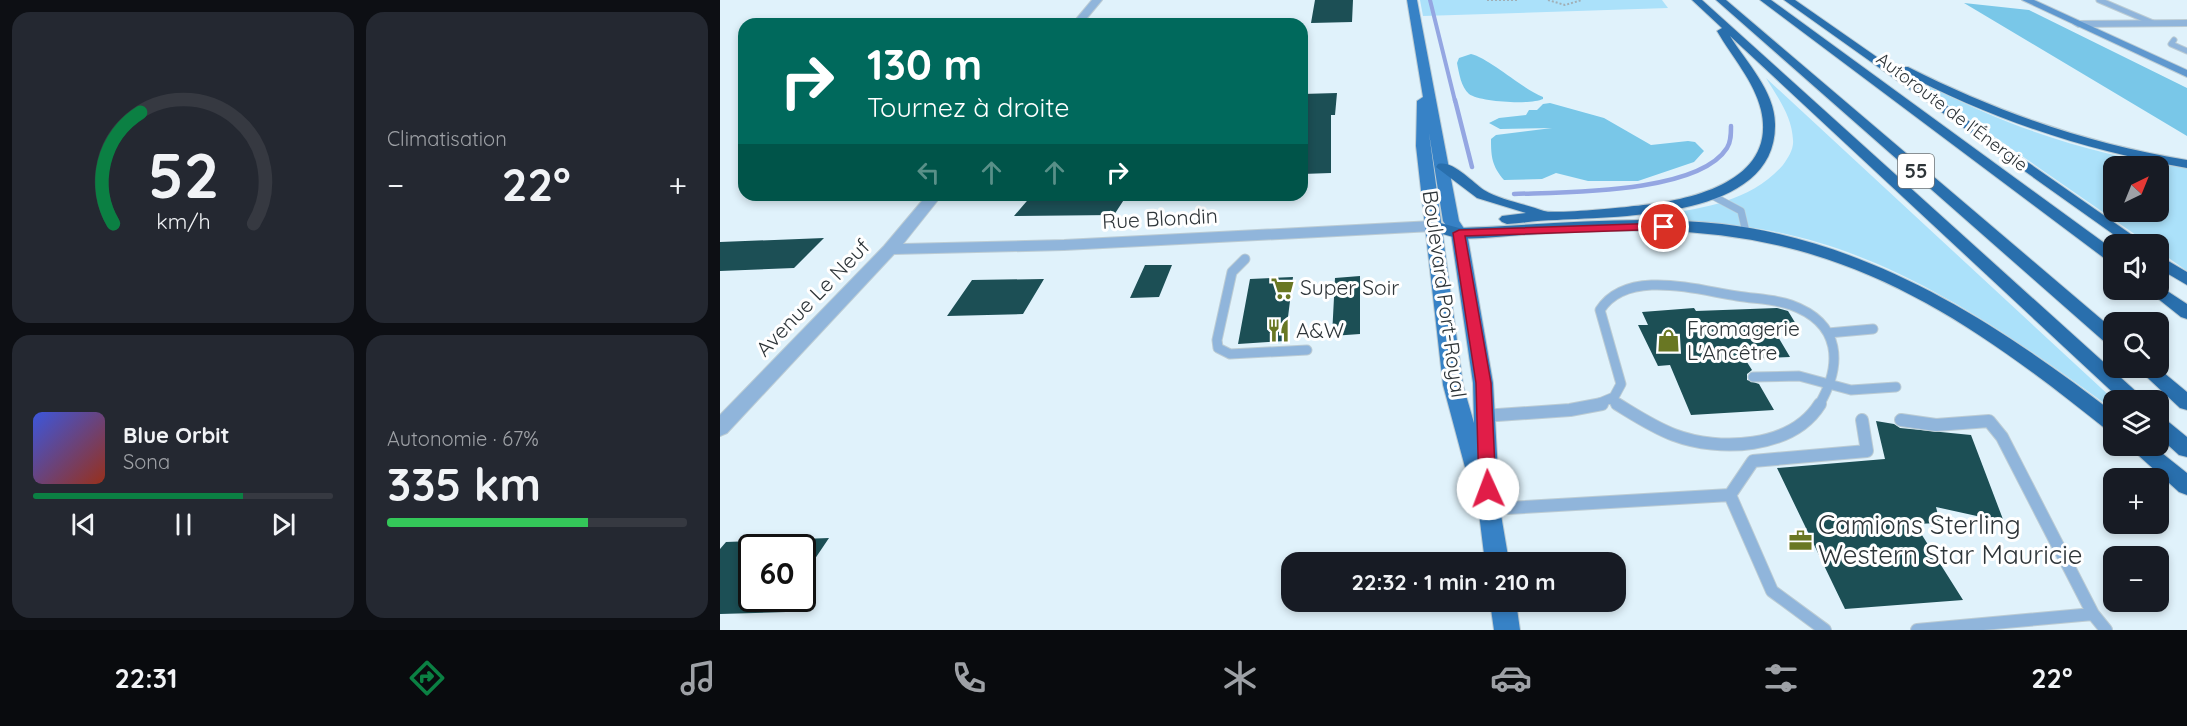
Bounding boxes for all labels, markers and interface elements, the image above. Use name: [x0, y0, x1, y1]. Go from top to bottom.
text: 130 m: [867, 38, 982, 91]
icon: right: [768, 42, 846, 120]
street label: Autoroute de l'Énergie: [1872, 47, 2033, 176]
text: Tournez à droite: [867, 90, 1070, 124]
text: Climatisation: [387, 126, 507, 151]
text: 52: [147, 136, 219, 214]
road number: 55: [1898, 154, 1934, 188]
text: 22°: [502, 156, 571, 212]
icon: left: [912, 156, 945, 189]
icon: ahead: [975, 156, 1008, 189]
icon: ahead: [1038, 156, 1071, 189]
icon: right: [1101, 156, 1134, 189]
north arrow: [2103, 156, 2169, 222]
map controls: [2103, 156, 2169, 612]
text: −: [387, 164, 404, 205]
text: +: [668, 164, 687, 205]
street label: Boulevard Port-Royal: [1418, 189, 1472, 399]
pin: [1638, 201, 1689, 252]
street label: Rue Blondin: [1101, 202, 1218, 234]
text: km/h: [156, 209, 210, 235]
icon: arrive: [1647, 210, 1680, 243]
street label: Avenue Le Neuf: [750, 233, 875, 361]
button: sound: [2103, 234, 2169, 300]
place label: Super Soir: [1300, 274, 1399, 300]
supermarket icon: Super Soir: [1269, 275, 1295, 301]
button: search: [2103, 312, 2169, 378]
place label: Fromagerie L'Ancêtre: [1687, 315, 1800, 365]
place label: A&W: [1296, 317, 1344, 343]
restaurant icon: A&W: [1265, 318, 1291, 344]
shop icon: Fromagerie L'Ancêtre: [1656, 328, 1682, 354]
button: layers: [2103, 390, 2169, 456]
text: Blue Orbit: [123, 421, 229, 449]
text: Autonomie · 67%: [387, 426, 539, 451]
text: Sona: [123, 449, 170, 474]
text: 335 km: [387, 456, 541, 512]
position arrow: [1456, 457, 1520, 521]
button: +: [2103, 468, 2169, 534]
icon: previous: [67, 508, 100, 541]
icon: pause: [167, 508, 200, 541]
icon: next: [267, 508, 300, 541]
place label: Camions Sterling Western Star Mauricie: [1818, 508, 2083, 571]
office icon: Camions Sterling Western Star Mauricie: [1787, 527, 1813, 553]
speed limit sign: 60: [738, 534, 816, 612]
button: −: [2103, 546, 2169, 612]
text: 22:32 · 1 min · 210 m: [1351, 568, 1556, 596]
icon: directions: [406, 657, 448, 699]
icon: music: [677, 657, 719, 699]
icon: phone: [948, 657, 990, 699]
icon: climate: [1219, 657, 1261, 699]
icon: car: [1490, 657, 1532, 699]
icon: filters: [1760, 657, 1802, 699]
text: 22:31: [114, 661, 178, 695]
text: 22°: [2031, 661, 2073, 695]

